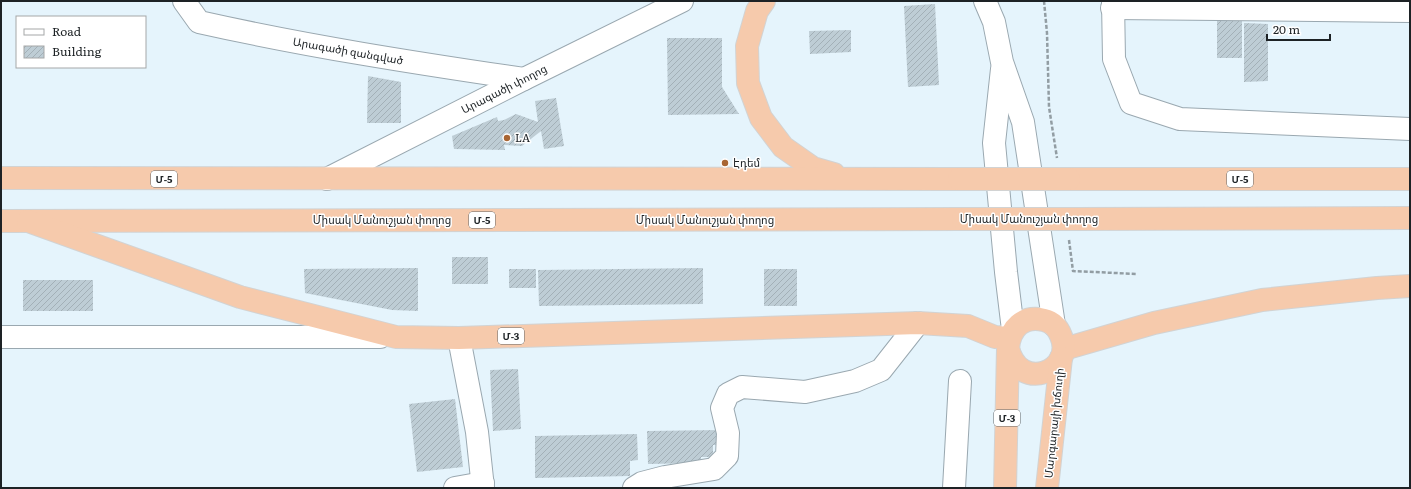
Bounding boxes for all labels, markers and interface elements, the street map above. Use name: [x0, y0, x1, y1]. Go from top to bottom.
legend: [16, 16, 146, 68]
scale bar: [1267, 16, 1330, 42]
text: 20 m: [1273, 20, 1300, 38]
text: Road: [52, 22, 82, 40]
street label: Արագածի զանգված: [292, 32, 405, 68]
text: Building: [52, 42, 102, 60]
street label: Արագածի փողոց: [458, 60, 549, 117]
place label: LA: [515, 129, 530, 145]
marker: LA: [502, 133, 512, 143]
place label: Էդեմ: [733, 154, 761, 170]
marker: Էդեմ: [720, 158, 730, 168]
road number: Մ-5: [151, 171, 177, 187]
road number: Մ-5: [1227, 171, 1253, 187]
street label: Միսակ Մանուշյան փողոց: [960, 210, 1098, 226]
street label: Միսակ Մանուշյան փողոց: [313, 211, 451, 227]
street label: Միսակ Մանուշյան փողոց: [636, 211, 774, 227]
road number: Մ-5: [469, 212, 495, 228]
road number: Մ-3: [498, 328, 524, 344]
street label: Մարգարայի խճուղի: [1039, 367, 1067, 479]
road number: Մ-3: [994, 410, 1020, 426]

